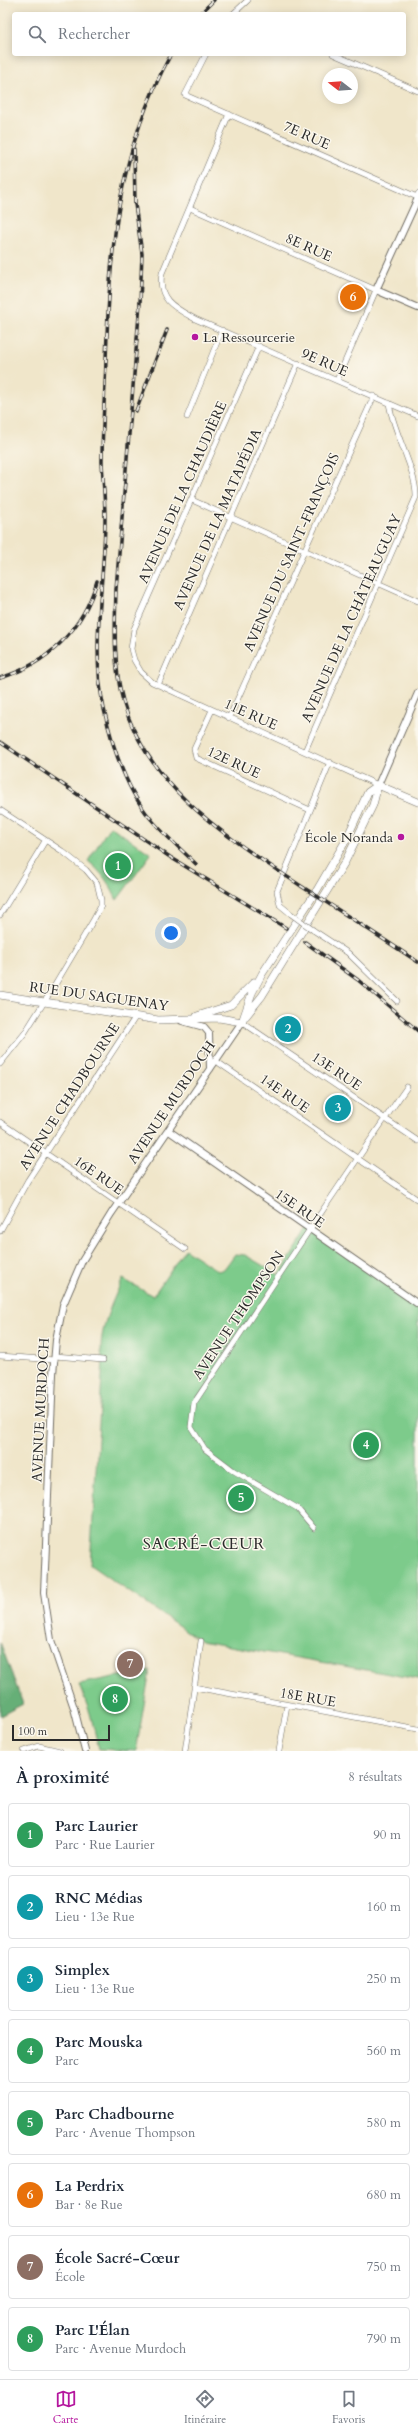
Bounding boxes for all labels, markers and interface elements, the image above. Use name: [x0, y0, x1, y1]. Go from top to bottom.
search box: [12, 12, 406, 56]
icon: search: [26, 23, 48, 45]
text: Rechercher: [58, 24, 130, 44]
north arrow: [322, 68, 358, 104]
street label: 7E RUE: [280, 117, 334, 154]
street label: 8E RUE: [282, 229, 336, 266]
pin: 6: [340, 282, 366, 312]
place label: La Ressourcerie: [203, 328, 295, 347]
marker: La Ressourcerie: [190, 332, 200, 342]
street label: 9E RUE: [298, 344, 352, 381]
street label: AVENUE DE LA CHAUDIÈRE: [134, 398, 231, 586]
street label: AVENUE DE LA MATAPÉDIA: [169, 425, 266, 613]
street label: AVENUE DU SAINT-FRANÇOIS: [239, 450, 344, 655]
street label: AVENUE DE LA CHÂTEAUGUAY: [297, 511, 406, 725]
street label: 11E RUE: [221, 694, 281, 735]
street label: 12E RUE: [204, 742, 264, 783]
place label: École Noranda: [305, 828, 393, 847]
marker: École Noranda: [396, 832, 406, 842]
pin: 1: [105, 851, 131, 881]
your location: [161, 923, 181, 943]
street label: RUE DU SAGUENAY: [28, 977, 170, 1016]
pin: 2: [275, 1014, 301, 1044]
street label: AVENUE CHADBOURNE: [15, 1019, 124, 1173]
street label: AVENUE MURDOCH: [123, 1037, 220, 1168]
street label: 13E RUE: [308, 1048, 366, 1095]
street label: 14E RUE: [256, 1069, 314, 1118]
pin: 3: [325, 1093, 351, 1123]
street label: 16E RUE: [70, 1151, 128, 1200]
street label: 15E RUE: [271, 1184, 329, 1233]
street label: AVENUE THOMPSON: [188, 1247, 289, 1383]
street label: AVENUE MURDOCH: [27, 1337, 54, 1483]
pin: 4: [353, 1430, 379, 1460]
pin: 5: [228, 1483, 254, 1513]
district label: SACRÉ-CŒUR: [143, 1533, 265, 1555]
pin: 7: [117, 1649, 143, 1679]
street label: 18E RUE: [278, 1683, 338, 1712]
pin: 8: [102, 1684, 128, 1714]
scale bar: [12, 1723, 110, 1742]
text: 100 m: [18, 1724, 47, 1739]
text: À proximité: [16, 1766, 110, 1789]
text: 8 résultats: [348, 1768, 402, 1786]
text: Parc Laurier: [55, 1816, 138, 1836]
text: 1: [27, 1826, 33, 1844]
text: 90 m: [373, 1826, 401, 1844]
text: Parc · Rue Laurier: [55, 1836, 154, 1854]
text: RNC Médias: [55, 1888, 143, 1908]
text: 2: [27, 1898, 33, 1916]
text: 160 m: [367, 1898, 401, 1916]
text: Lieu · 13e Rue: [55, 1908, 135, 1926]
text: Simplex: [55, 1960, 110, 1980]
text: 3: [27, 1970, 33, 1988]
text: 250 m: [367, 1970, 401, 1988]
text: Lieu · 13e Rue: [55, 1980, 135, 1998]
text: Parc Mouska: [55, 2032, 143, 2052]
text: 4: [27, 2042, 33, 2060]
text: 560 m: [367, 2042, 401, 2060]
text: Parc: [55, 2052, 79, 2070]
text: Parc Chadbourne: [55, 2104, 175, 2124]
text: 5: [27, 2114, 33, 2132]
text: 580 m: [367, 2114, 401, 2132]
text: Parc · Avenue Thompson: [55, 2124, 195, 2142]
text: La Perdrix: [55, 2176, 124, 2196]
text: 6: [27, 2186, 33, 2204]
text: 680 m: [367, 2186, 401, 2204]
text: Bar · 8e Rue: [55, 2196, 123, 2214]
text: École Sacré-Cœur: [55, 2248, 179, 2268]
text: 7: [27, 2258, 33, 2276]
text: 750 m: [367, 2258, 401, 2276]
text: École: [55, 2268, 85, 2286]
text: Parc L'Élan: [55, 2320, 130, 2340]
text: 8: [27, 2330, 33, 2348]
text: 790 m: [367, 2330, 401, 2348]
text: Parc · Avenue Murdoch: [55, 2340, 186, 2358]
tab: Carte: [53, 2388, 78, 2427]
tab: Itinéraire: [184, 2388, 226, 2427]
tab: Favoris: [332, 2388, 365, 2427]

